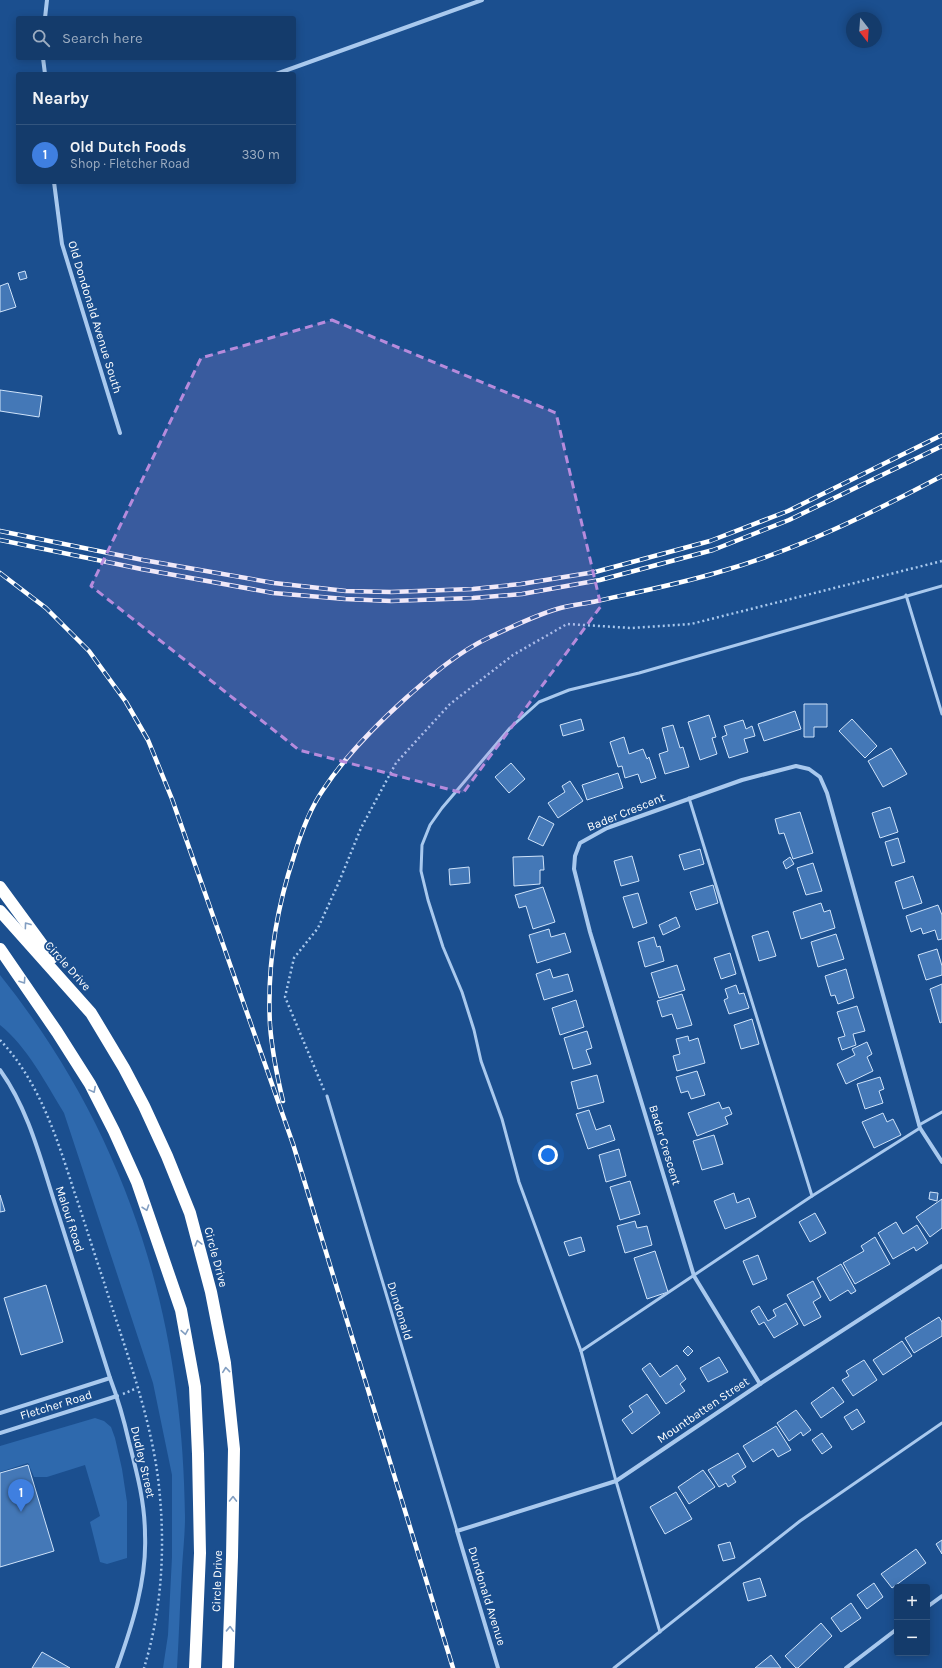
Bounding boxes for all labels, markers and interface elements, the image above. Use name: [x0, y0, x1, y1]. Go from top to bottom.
north arrow: [846, 12, 882, 48]
search box: [16, 16, 296, 60]
icon: search: [30, 27, 52, 49]
text: Search here: [62, 29, 143, 47]
text: Nearby: [32, 88, 89, 108]
text: Old Dutch Foods: [70, 138, 186, 156]
text: 1: [43, 147, 47, 162]
text: 330 m: [242, 147, 280, 162]
text: Shop · Fletcher Road: [70, 156, 190, 171]
street label: Old Dondonald Avenue South: [65, 239, 125, 395]
street label: Bader Crescent: [585, 790, 667, 834]
one-way arrow: [25, 922, 32, 929]
street label: Circle Drive: [42, 938, 94, 994]
one-way arrow: [18, 977, 26, 984]
one-way arrow: [88, 1086, 95, 1093]
street label: Bader Crescent: [646, 1103, 684, 1187]
your location: [538, 1145, 558, 1165]
street label: Malouf Road: [53, 1184, 87, 1254]
one-way arrow: [142, 1205, 150, 1212]
street label: Circle Drive: [201, 1225, 231, 1289]
one-way arrow: [194, 1240, 202, 1246]
street label: Dundonald: [384, 1280, 416, 1342]
one-way arrow: [180, 1329, 189, 1336]
one-way arrow: [221, 1367, 230, 1373]
street label: Mountbatten Street: [654, 1374, 752, 1446]
street label: Fletcher Road: [18, 1387, 94, 1423]
street label: Dudley Street: [128, 1425, 158, 1500]
pin: 1: [8, 1479, 34, 1512]
one-way arrow: [229, 1496, 237, 1502]
street label: Dundonald Avenue: [465, 1545, 509, 1647]
street label: Circle Drive: [209, 1550, 225, 1612]
map controls: [894, 1584, 930, 1656]
button: +: [894, 1584, 930, 1620]
button: −: [894, 1620, 930, 1656]
one-way arrow: [225, 1626, 234, 1632]

